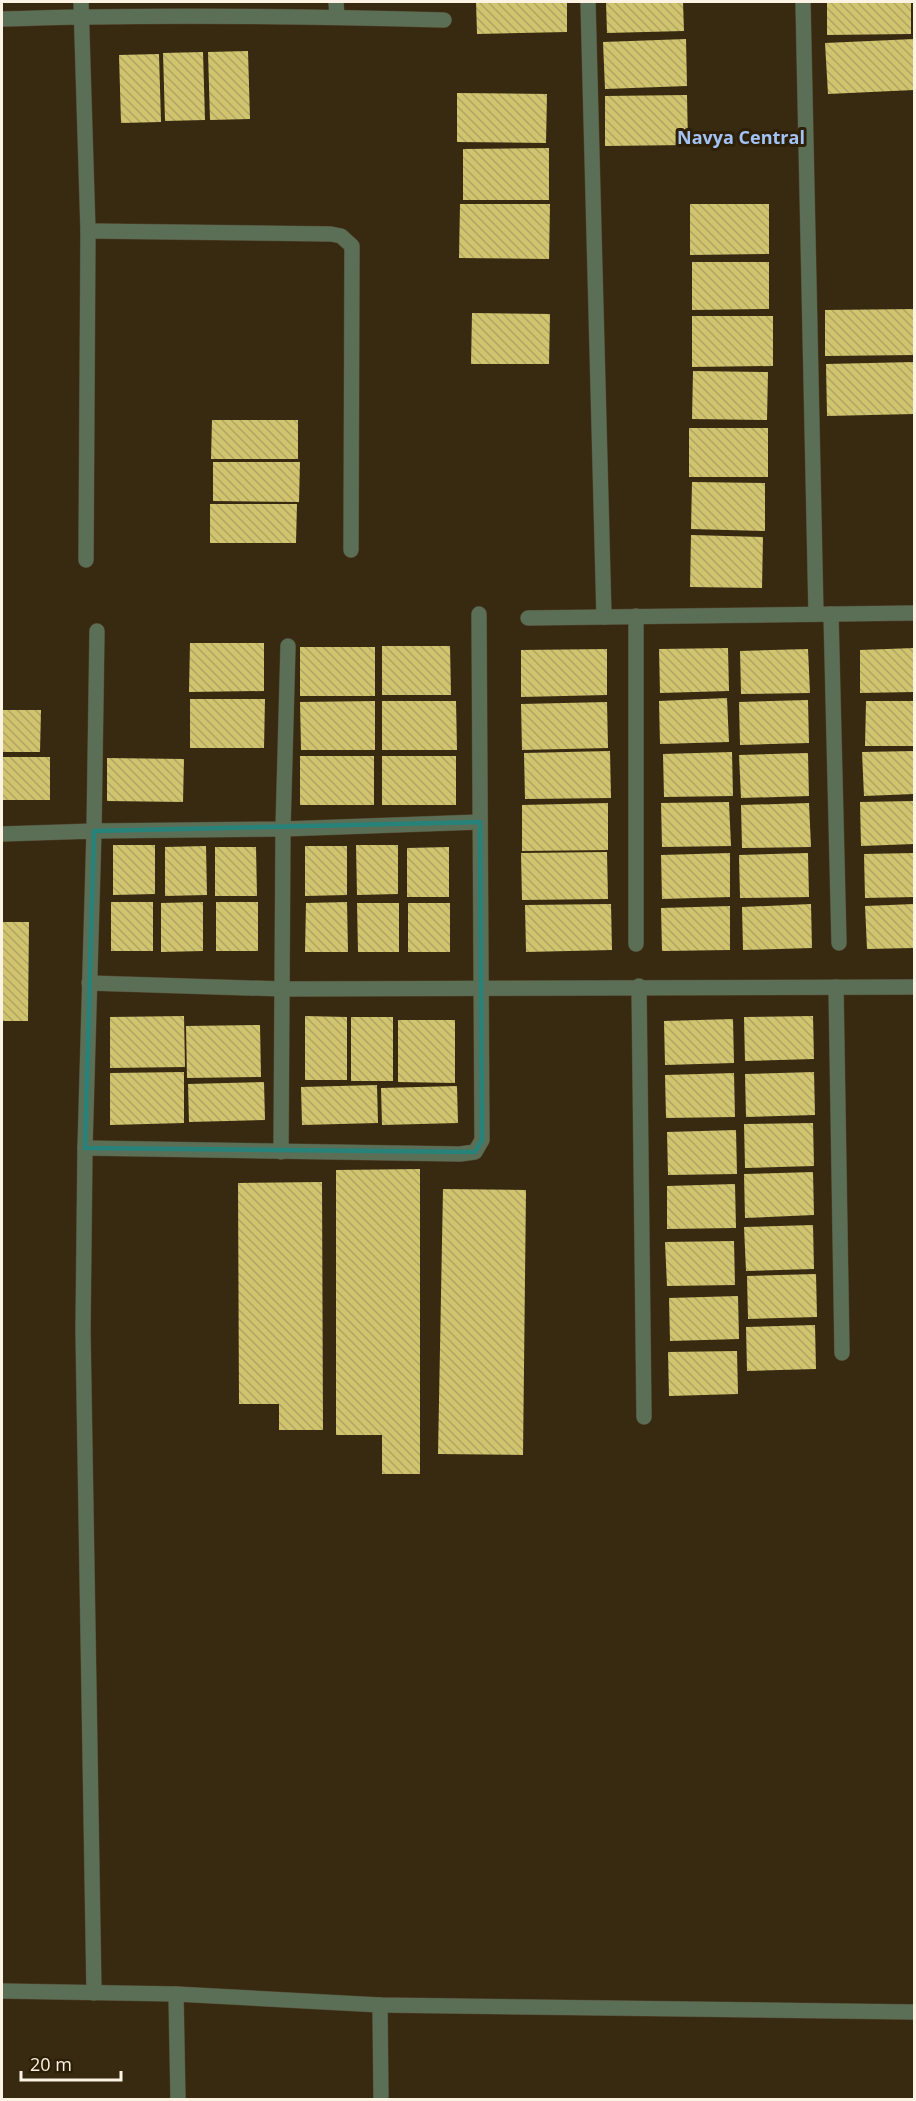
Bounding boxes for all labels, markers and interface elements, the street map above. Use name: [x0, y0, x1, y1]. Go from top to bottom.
district label: Navya Central: [677, 125, 805, 149]
scale bar: [21, 2044, 122, 2082]
text: 20 m: [30, 2052, 72, 2076]

